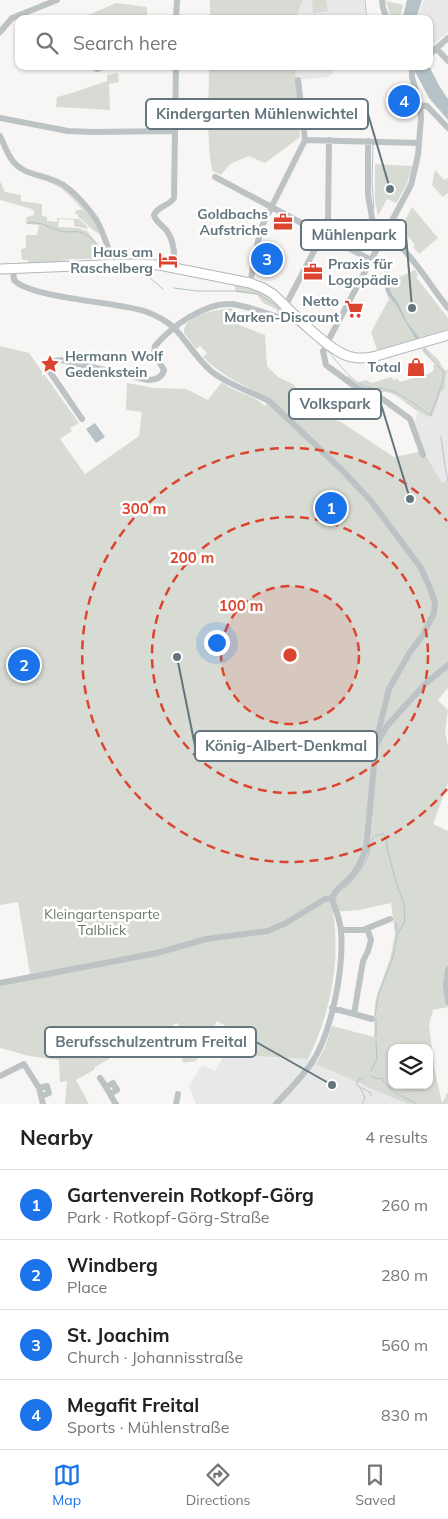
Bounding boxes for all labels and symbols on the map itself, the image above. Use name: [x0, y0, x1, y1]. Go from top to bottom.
pin: 4: [388, 82, 420, 120]
callout: Kindergarten Mühlenwichtel: [146, 99, 368, 129]
text: Kindergarten Mühlenwichtel: [156, 104, 358, 123]
place label: Goldbachs Aufstriche: [197, 205, 268, 239]
office icon: Goldbachs Aufstriche: [272, 211, 294, 233]
callout: Mühlenpark: [301, 220, 406, 250]
text: Mühlenpark: [312, 225, 397, 244]
pin: 3: [251, 240, 283, 278]
place label: Haus am Raschelberg: [70, 243, 153, 277]
hotel icon: Haus am Raschelberg: [157, 249, 179, 271]
place label: Praxis für Logopädie: [328, 255, 399, 289]
office icon: Praxis für Logopädie: [302, 261, 324, 283]
place label: Netto Marken-Discount: [224, 292, 340, 326]
supermarket icon: Netto Marken-Discount: [343, 298, 365, 320]
place label: Hermann Wolf Gedenkstein: [65, 347, 164, 381]
place icon: Hermann Wolf Gedenkstein: [39, 353, 61, 375]
shop icon: Total: [405, 356, 427, 378]
place label: Total: [368, 358, 401, 376]
callout: Volkspark: [289, 389, 381, 419]
text: Volkspark: [298, 394, 371, 413]
pin: 1: [315, 489, 347, 527]
text: 300 m: [122, 499, 166, 518]
text: 200 m: [170, 548, 214, 567]
text: 100 m: [219, 596, 263, 615]
your location: [204, 630, 230, 656]
pin: 2: [8, 646, 40, 684]
centre of rings: [281, 646, 299, 664]
callout: König-Albert-Denkmal: [195, 731, 377, 761]
text: König-Albert-Denkmal: [205, 736, 367, 755]
park label: Kleingartensparte Talblick: [44, 905, 160, 939]
callout: Berufsschulzentrum Freital: [45, 1027, 256, 1057]
text: Berufsschulzentrum Freital: [55, 1032, 247, 1051]

